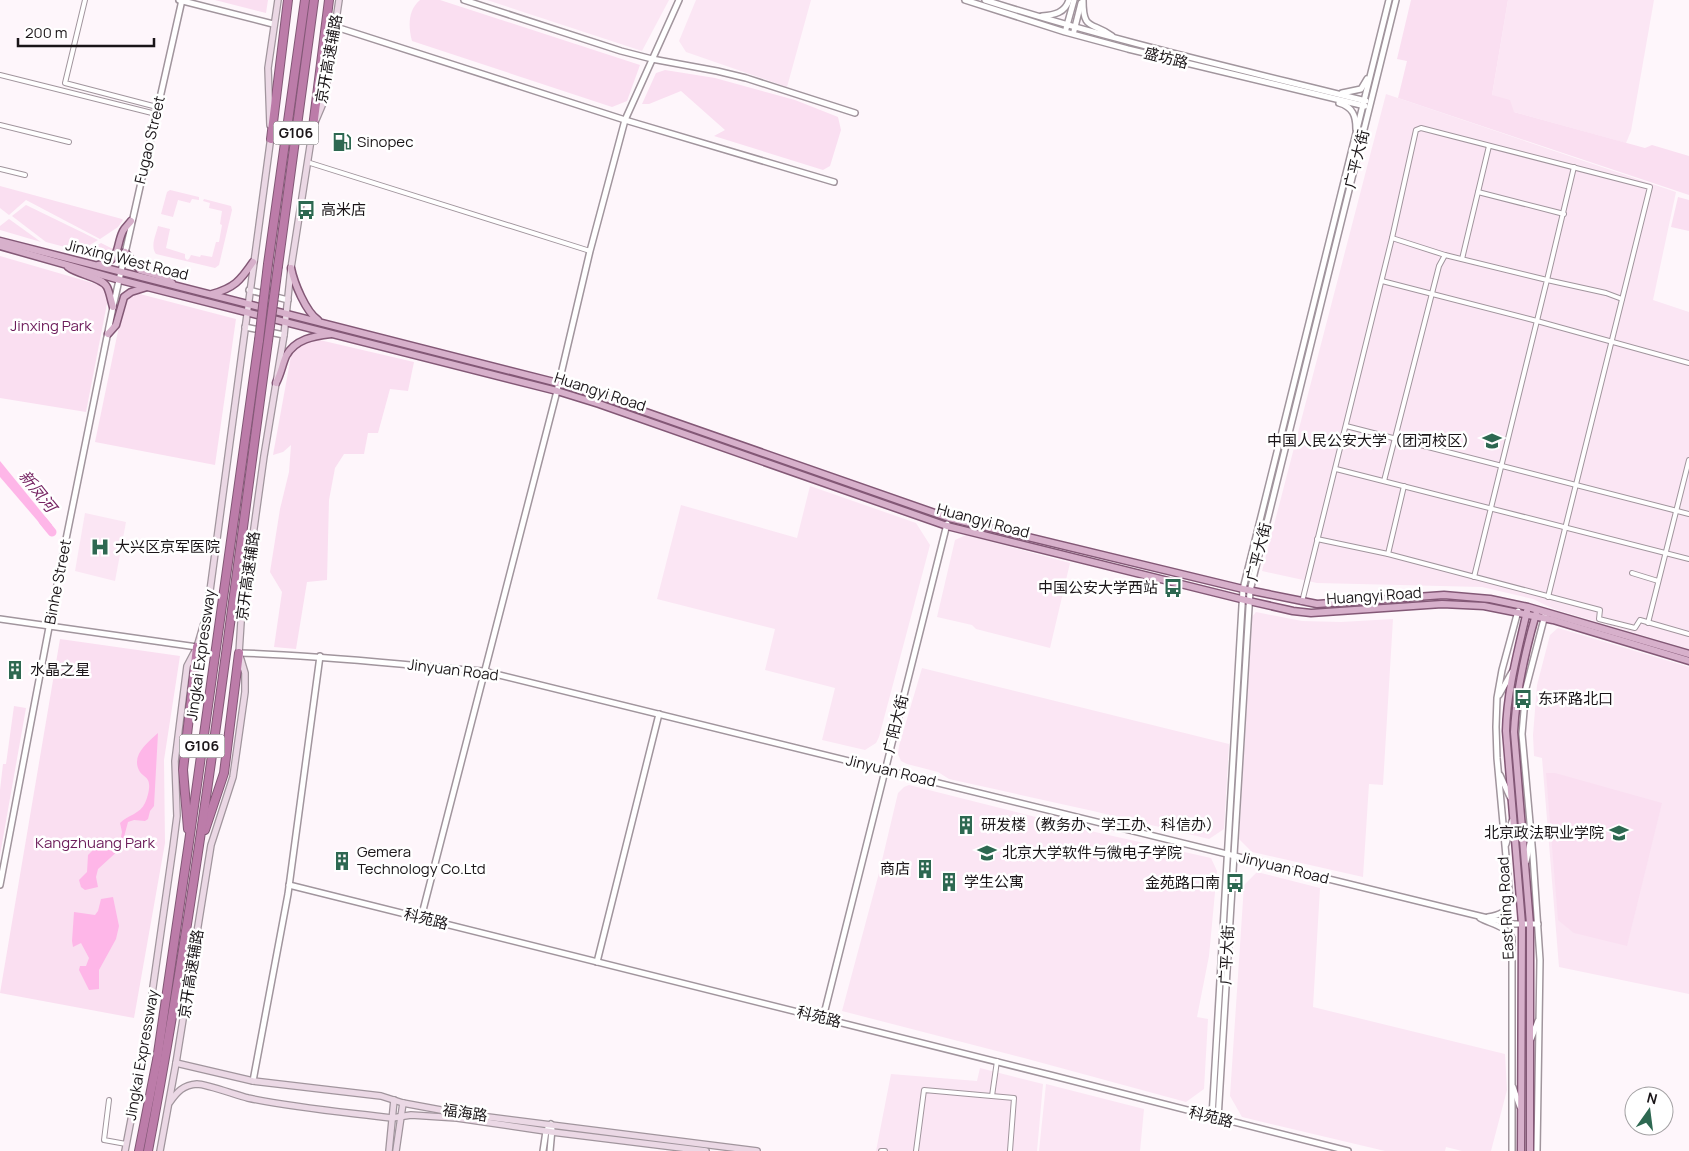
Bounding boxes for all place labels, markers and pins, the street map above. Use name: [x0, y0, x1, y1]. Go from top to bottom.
fuel station icon: Sinopec: [331, 131, 353, 153]
place label: Sinopec: [357, 131, 413, 152]
bus stop icon: 高米店: [295, 199, 317, 221]
place label: 高米店: [321, 199, 366, 220]
place label: 中国人民公安大学（团河校区）: [1267, 430, 1477, 451]
school or university icon: 中国人民公安大学（团河校区）: [1481, 430, 1503, 452]
hospital icon: 大兴区京军医院: [89, 536, 111, 558]
place label: 大兴区京军医院: [115, 536, 220, 557]
place label: 中国公安大学西站: [1038, 577, 1158, 598]
bus stop icon: 中国公安大学西站: [1162, 577, 1184, 599]
building icon: 水晶之星: [4, 659, 26, 681]
place label: 水晶之星: [30, 659, 90, 680]
bus stop icon: 东环路北口: [1512, 688, 1534, 710]
place label: 东环路北口: [1538, 688, 1613, 709]
building icon: 研发楼（教务办、学工办、科信办）: [955, 814, 977, 836]
place label: 研发楼（教务办、学工办、科信办）: [981, 814, 1221, 835]
place label: 北京政法职业学院: [1484, 822, 1604, 843]
school or university icon: 北京政法职业学院: [1608, 822, 1630, 844]
place label: Gemera Technology Co.Ltd: [357, 841, 486, 879]
school or university icon: 北京大学软件与微电子学院: [976, 842, 998, 864]
place label: 北京大学软件与微电子学院: [1002, 842, 1182, 863]
building icon: Gemera Technology Co.Ltd: [331, 850, 353, 872]
place label: 商店: [880, 858, 910, 879]
building icon: 商店: [914, 858, 936, 880]
building icon: 学生公寓: [938, 871, 960, 893]
place label: 学生公寓: [964, 871, 1024, 892]
place label: 金苑路口南: [1145, 872, 1220, 893]
bus stop icon: 金苑路口南: [1224, 872, 1246, 894]

